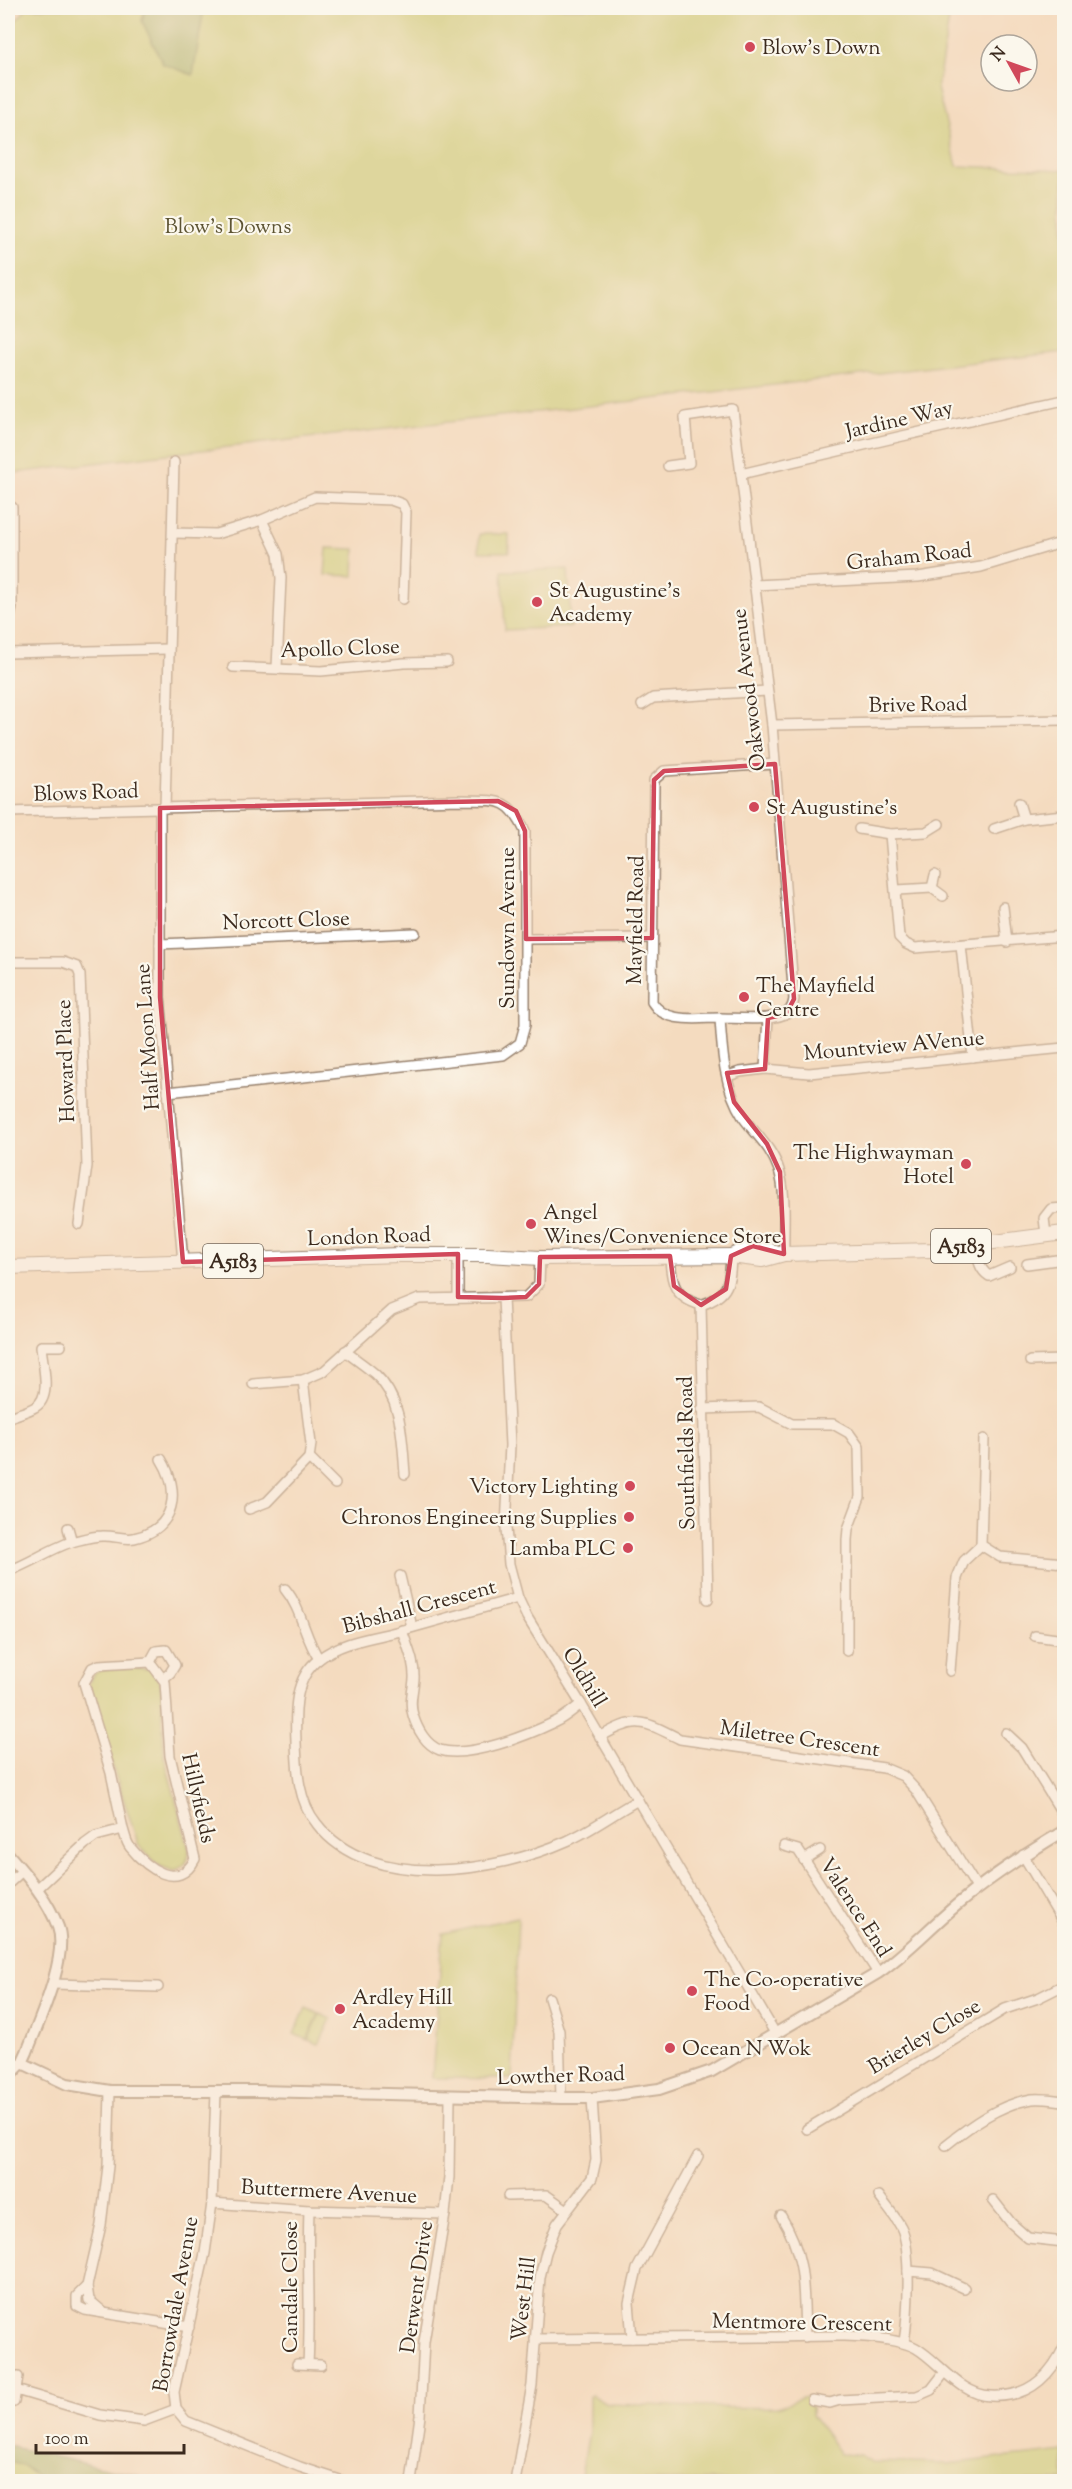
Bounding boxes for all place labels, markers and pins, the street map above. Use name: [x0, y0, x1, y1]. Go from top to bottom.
place label: Blow's Down: [762, 34, 881, 64]
marker: Blow's Down: [743, 40, 757, 54]
place label: St Augustine's Academy: [549, 577, 680, 631]
marker: St Augustine's Academy: [530, 595, 544, 609]
place label: St Augustine's: [766, 794, 897, 824]
marker: St Augustine's: [747, 800, 761, 814]
place label: The Mayfield Centre: [756, 972, 875, 1026]
marker: The Mayfield Centre: [737, 990, 751, 1004]
place label: The Highwayman Hotel: [793, 1139, 954, 1193]
marker: The Highwayman Hotel: [959, 1157, 973, 1171]
place label: Angel Wines/Convenience Store: [543, 1199, 782, 1253]
marker: Angel Wines/Convenience Store: [524, 1217, 538, 1231]
place label: Victory Lighting: [469, 1473, 618, 1503]
marker: Victory Lighting: [623, 1479, 637, 1493]
place label: Chronos Engineering Supplies: [341, 1504, 617, 1534]
marker: Chronos Engineering Supplies: [622, 1510, 636, 1524]
place label: Lamba PLC: [509, 1535, 616, 1565]
marker: Lamba PLC: [621, 1541, 635, 1555]
place label: The Co-operative Food: [704, 1966, 863, 2020]
place label: Ardley Hill Academy: [352, 1984, 453, 2038]
marker: The Co-operative Food: [685, 1984, 699, 1998]
marker: Ardley Hill Academy: [333, 2002, 347, 2016]
place label: Ocean N Wok: [682, 2035, 812, 2065]
marker: Ocean N Wok: [663, 2041, 677, 2055]

